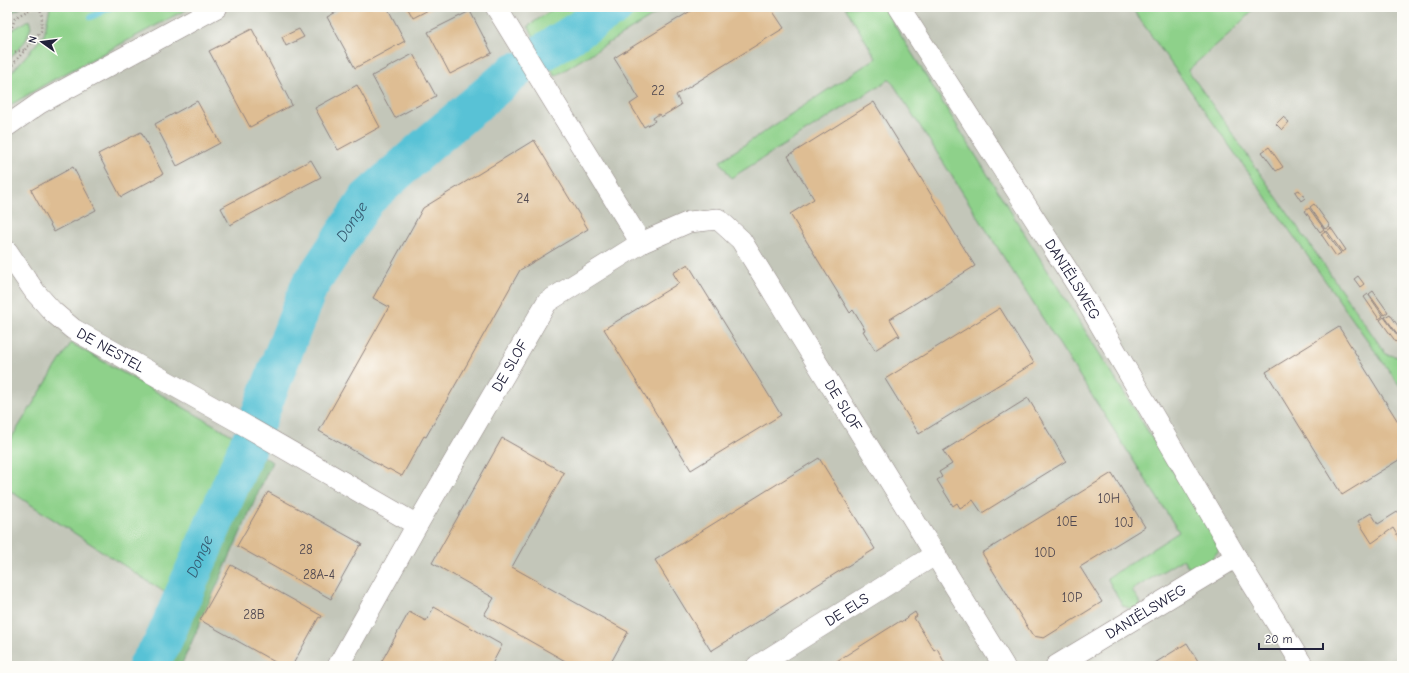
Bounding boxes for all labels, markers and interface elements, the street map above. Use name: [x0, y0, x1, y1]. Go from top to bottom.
north arrow: [22, 22, 62, 62]
text: N: [26, 35, 40, 45]
house number: 22: [651, 83, 665, 98]
house number: 24: [516, 191, 530, 206]
water label: Donge: [332, 198, 372, 245]
street label: DANIËLSWEG: [1041, 236, 1104, 323]
street label: DE NESTEL: [74, 324, 148, 377]
street label: DE SLOF: [488, 336, 532, 395]
street label: DE SLOF: [821, 377, 866, 435]
house number: 10H: [1098, 491, 1120, 506]
house number: 10E: [1057, 514, 1078, 529]
house number: 10J: [1114, 515, 1134, 530]
water label: Donge: [183, 533, 217, 580]
house number: 28: [299, 542, 313, 557]
house number: 10D: [1034, 545, 1056, 560]
house number: 28A-4: [303, 567, 335, 582]
street label: DANIËLSWEG: [1102, 580, 1190, 643]
street label: DE ELS: [822, 589, 872, 630]
house number: 10P: [1062, 590, 1082, 605]
house number: 28B: [243, 607, 265, 622]
scale bar: [1259, 625, 1323, 651]
text: 20 m: [1265, 632, 1293, 646]

